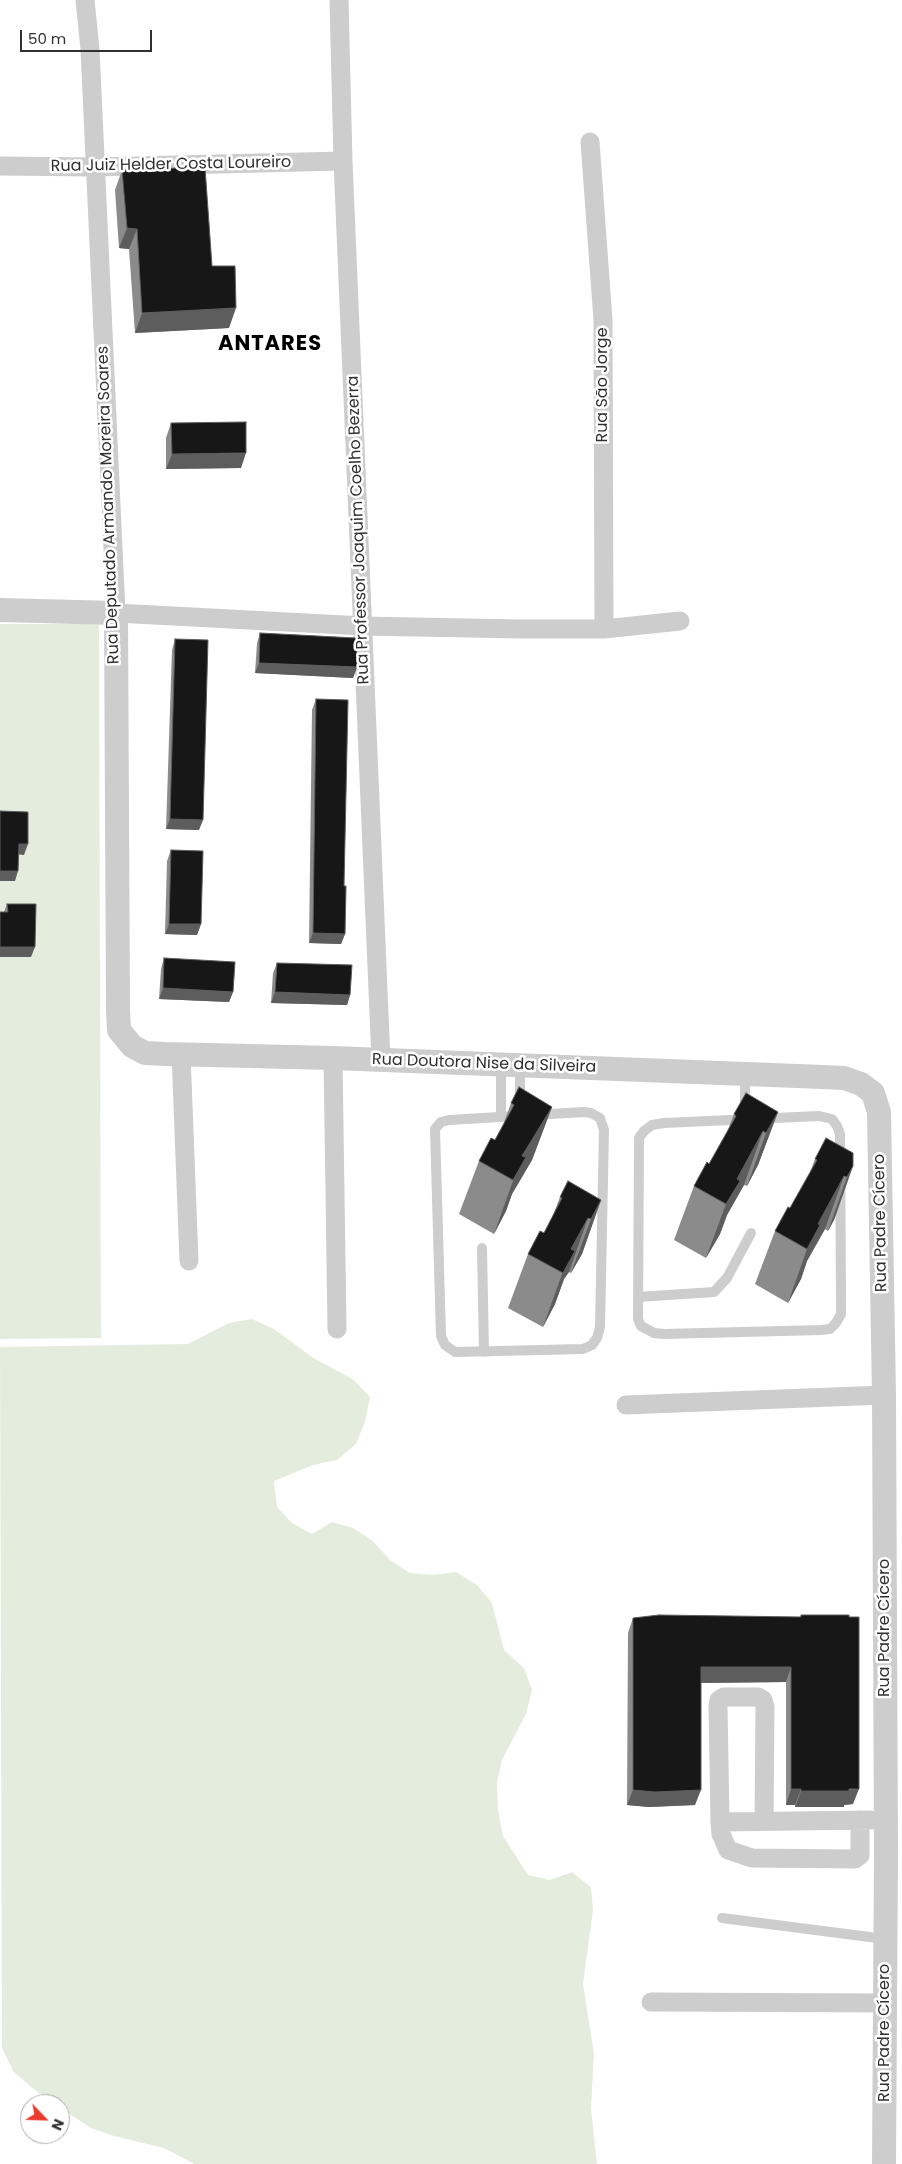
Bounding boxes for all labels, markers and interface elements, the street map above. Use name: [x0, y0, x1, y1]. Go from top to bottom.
scale bar: [22, 20, 155, 52]
text: 50 m: [28, 28, 66, 49]
street label: Rua Juiz Helder Costa Loureiro: [51, 153, 291, 177]
street label: Rua São Jorge: [593, 327, 613, 443]
district label: ANTARES: [217, 332, 323, 358]
street label: Rua Deputado Armando Moreira Soares: [94, 346, 124, 664]
street label: Rua Professor Joaquim Coelho Bezerra: [344, 375, 374, 685]
street label: Rua Doutora Nise da Silveira: [371, 1050, 597, 1078]
street label: Rua Padre Cícero: [870, 1154, 892, 1292]
street label: Rua Padre Cícero: [875, 1559, 895, 1697]
street label: Rua Padre Cícero: [875, 1964, 895, 2102]
north arrow: [20, 2094, 70, 2144]
text: N: [47, 2116, 69, 2134]

